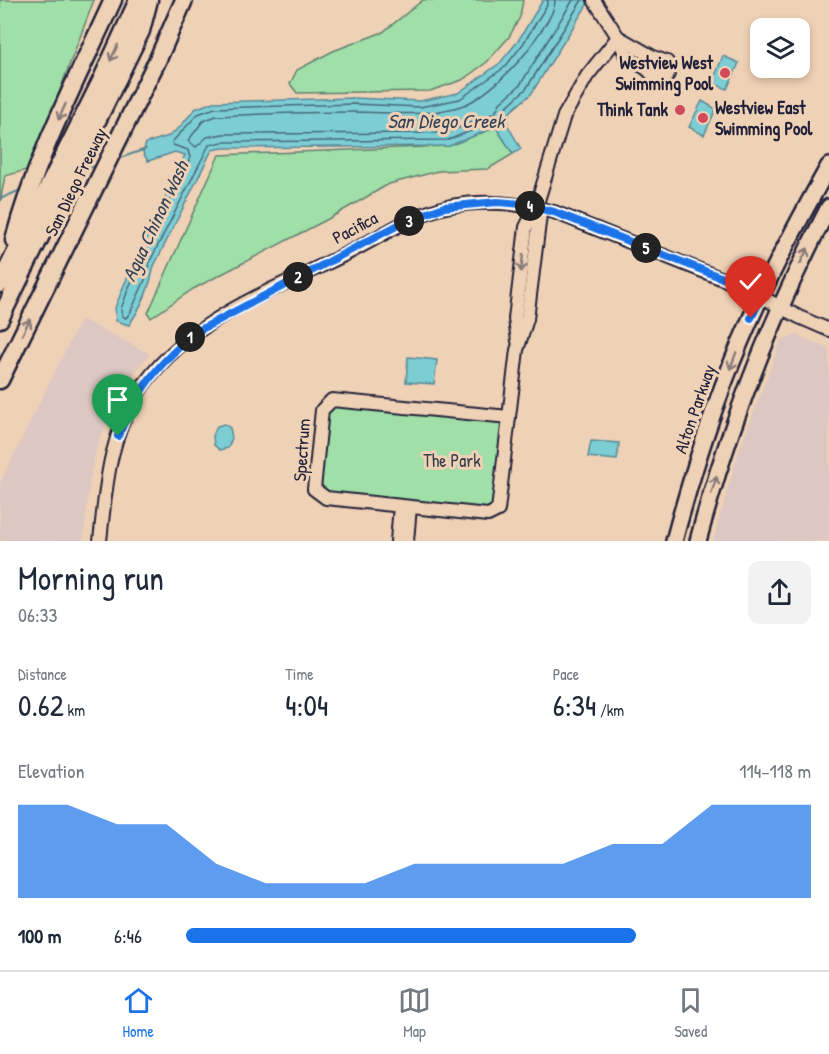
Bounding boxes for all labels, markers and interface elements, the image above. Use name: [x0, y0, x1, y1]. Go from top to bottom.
map controls: [750, 18, 810, 78]
button: layers: [750, 18, 810, 78]
one-way arrow: [108, 44, 120, 62]
place label: Westview West Swimming Pool: [616, 50, 714, 97]
marker: Westview West Swimming Pool: [718, 66, 732, 80]
place label: Westview East Swimming Pool: [715, 95, 814, 142]
place label: Think Tank: [596, 97, 669, 122]
one-way arrow: [56, 102, 67, 120]
marker: Think Tank: [673, 103, 687, 117]
water label: San Diego Creek: [387, 107, 506, 135]
marker: Westview East Swimming Pool: [696, 111, 710, 125]
street label: San Diego Freeway: [39, 123, 113, 240]
water label: Agua Chinon Wash: [115, 155, 196, 286]
pin: 4: [515, 191, 545, 221]
text: 4: [527, 195, 533, 217]
street label: Pacifica: [328, 205, 382, 250]
pin: 3: [394, 206, 424, 236]
text: 3: [405, 210, 413, 232]
pin: 5: [631, 233, 661, 263]
text: 5: [643, 237, 649, 259]
one-way arrow: [798, 248, 810, 266]
one-way arrow: [516, 253, 527, 272]
pin: [725, 256, 776, 318]
pin: 2: [283, 262, 313, 292]
icon: check: [734, 265, 767, 298]
text: 2: [294, 266, 302, 288]
one-way arrow: [21, 319, 32, 337]
pin: 1: [175, 322, 205, 352]
text: 1: [187, 326, 193, 348]
one-way arrow: [727, 351, 738, 369]
street label: Alton Parkway: [668, 361, 722, 457]
pin: [92, 374, 143, 436]
icon: arrive: [101, 383, 134, 416]
street label: Spectrum: [287, 418, 316, 482]
park label: The Park: [423, 448, 481, 473]
one-way arrow: [709, 476, 720, 495]
text: Morning run: [18, 556, 164, 600]
button: share: [748, 561, 811, 624]
text: 06:33: [18, 601, 58, 628]
text: Distance: [18, 663, 67, 685]
text: Time: [285, 663, 314, 685]
text: Pace: [553, 663, 579, 685]
text: 0.62: [18, 685, 64, 725]
text: 4:04: [285, 685, 328, 725]
text: 6:34: [553, 685, 596, 725]
text: km: [64, 699, 85, 721]
text: /km: [596, 699, 624, 721]
text: Elevation: [18, 757, 84, 784]
text: 114–118 m: [739, 757, 811, 784]
text: 100 m: [18, 922, 61, 949]
text: 6:46: [114, 922, 142, 949]
tab: Home: [122, 984, 155, 1042]
tab: Map: [398, 984, 431, 1042]
tab: Saved: [674, 984, 707, 1042]

